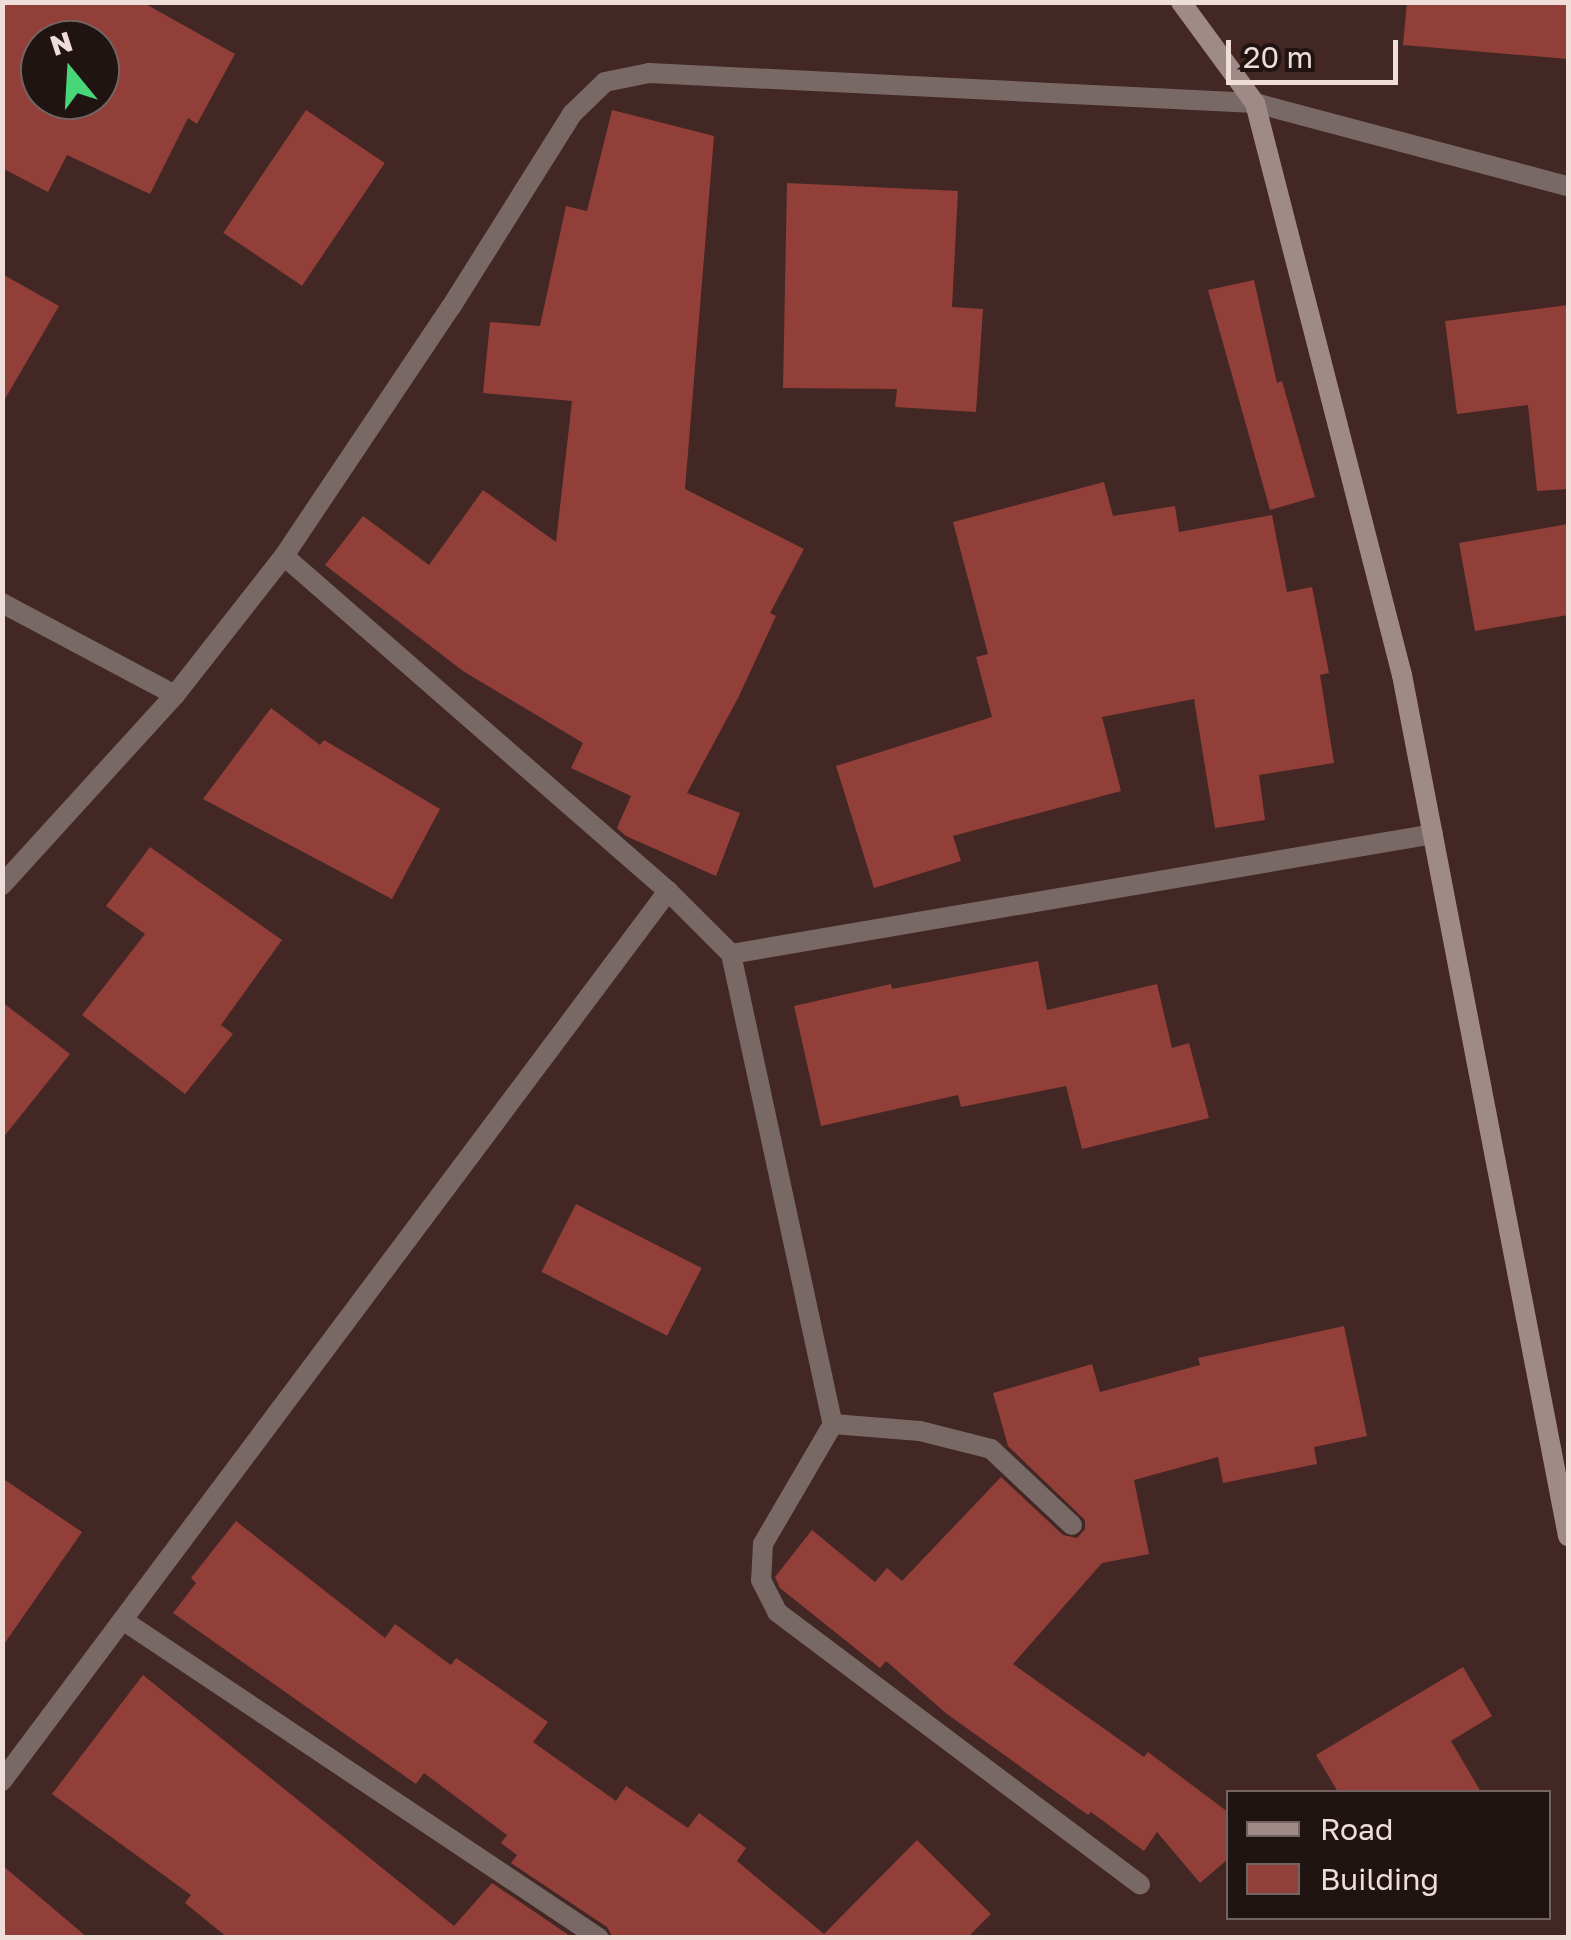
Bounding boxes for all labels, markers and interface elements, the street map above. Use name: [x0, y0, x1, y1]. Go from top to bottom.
north arrow: [20, 20, 120, 120]
scale bar: [1231, 20, 1404, 82]
text: N: [46, 24, 76, 62]
text: 20 m: [1243, 39, 1313, 75]
legend: [1226, 1790, 1551, 1920]
text: Road: [1320, 1811, 1394, 1847]
text: Building: [1320, 1861, 1439, 1897]

